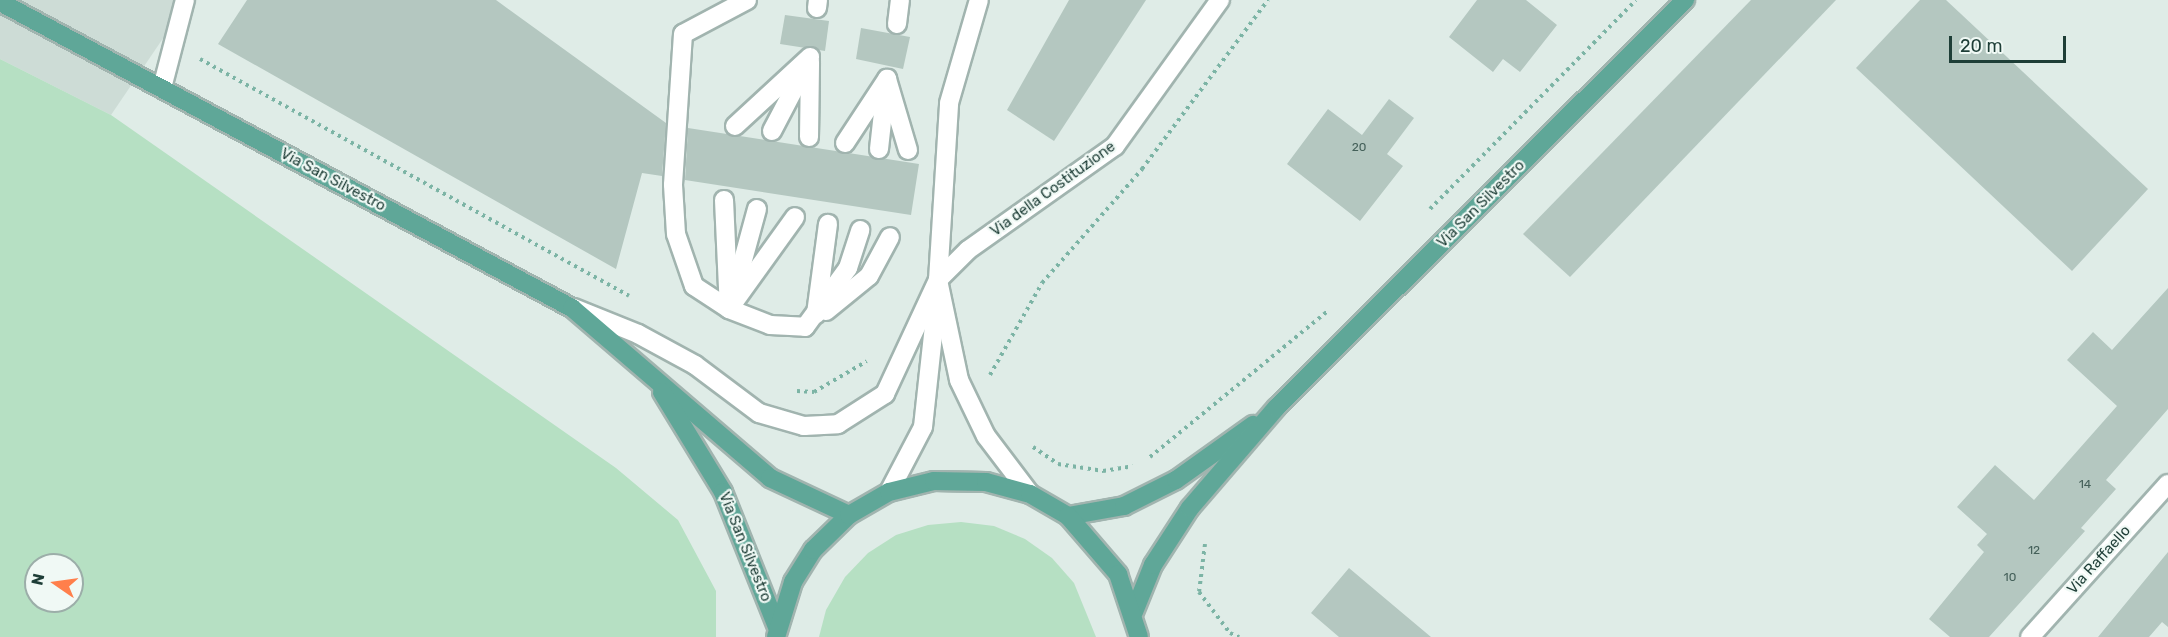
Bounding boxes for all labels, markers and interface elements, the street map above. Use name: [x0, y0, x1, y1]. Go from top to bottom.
scale bar: [1952, 24, 2069, 62]
text: 20 m: [1960, 35, 2002, 57]
street label: Via della Costituzione: [987, 138, 1119, 240]
house number: 20: [1352, 141, 1366, 155]
street label: Via San Silvestro: [277, 145, 389, 215]
street label: Via San Silvestro: [1433, 156, 1529, 252]
house number: 14: [2079, 478, 2091, 492]
street label: Via San Silvestro: [715, 490, 775, 604]
street label: Via Raffaello: [2063, 522, 2135, 598]
house number: 12: [2028, 544, 2040, 558]
north arrow: [24, 553, 84, 613]
house number: 10: [2004, 571, 2016, 585]
text: N: [27, 572, 48, 587]

